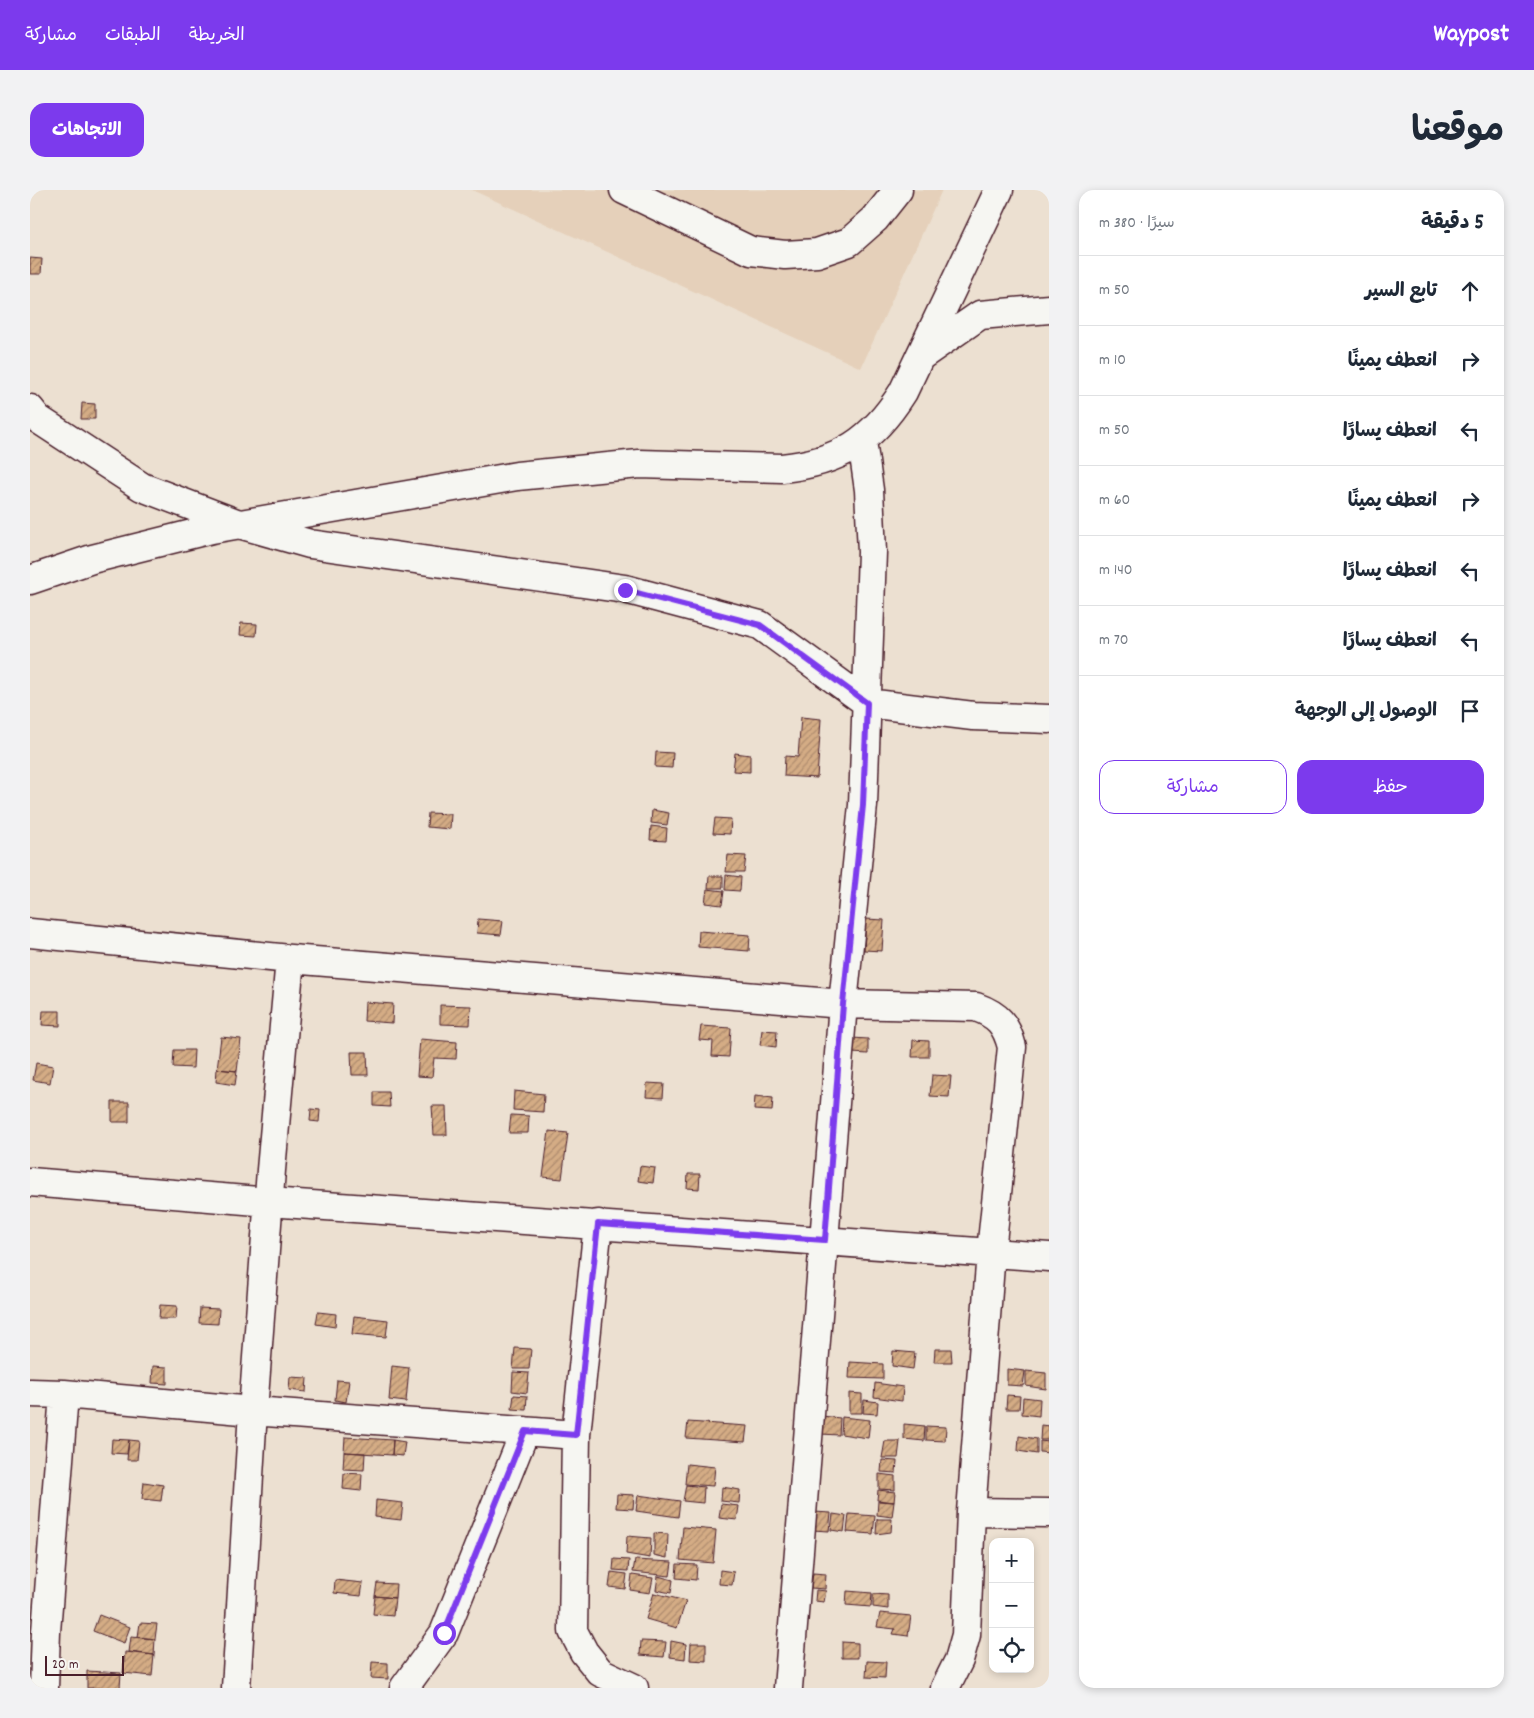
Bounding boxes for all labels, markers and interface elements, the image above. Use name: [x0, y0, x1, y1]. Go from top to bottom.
text: Waypost: [1434, 18, 1509, 52]
text: مشاركة: [25, 24, 77, 49]
text: الطبقات: [105, 24, 161, 49]
text: الخريطة: [189, 24, 245, 49]
button: الاتجاهات: [30, 103, 144, 157]
text: موقعنا: [1411, 108, 1504, 158]
text: 5 دقيقة: [1421, 209, 1484, 239]
text: سيرًا · 380 m: [1099, 212, 1175, 235]
icon: ahead: [1456, 277, 1484, 305]
text: 50 m: [1099, 279, 1130, 302]
text: تابع السير: [1365, 279, 1437, 306]
icon: right: [1456, 347, 1484, 375]
text: 10 m: [1099, 349, 1126, 372]
text: انعطف يمينًا: [1348, 349, 1437, 376]
icon: left: [1456, 417, 1484, 445]
text: 50 m: [1099, 419, 1130, 442]
text: انعطف يسارًا: [1343, 419, 1437, 446]
icon: right: [1456, 487, 1484, 515]
text: 60 m: [1099, 489, 1130, 512]
text: انعطف يمينًا: [1348, 489, 1437, 516]
icon: left: [1456, 557, 1484, 585]
text: 140 m: [1099, 559, 1133, 582]
text: انعطف يسارًا: [1343, 559, 1437, 586]
route end: [614, 579, 637, 602]
icon: left: [1456, 627, 1484, 655]
text: 70 m: [1099, 629, 1129, 652]
text: انعطف يسارًا: [1343, 629, 1437, 656]
icon: arrive: [1456, 697, 1484, 725]
text: الوصول إلى الوجهة: [1295, 699, 1437, 726]
button: مشاركة: [1099, 760, 1287, 814]
button: حفظ: [1297, 760, 1484, 814]
map controls: [989, 1538, 1034, 1673]
button: +: [989, 1538, 1034, 1583]
button: −: [989, 1583, 1034, 1628]
route start: [433, 1622, 456, 1645]
button: locate: [989, 1628, 1034, 1673]
scale bar: [45, 1653, 124, 1676]
text: 20 m: [52, 1655, 79, 1675]

